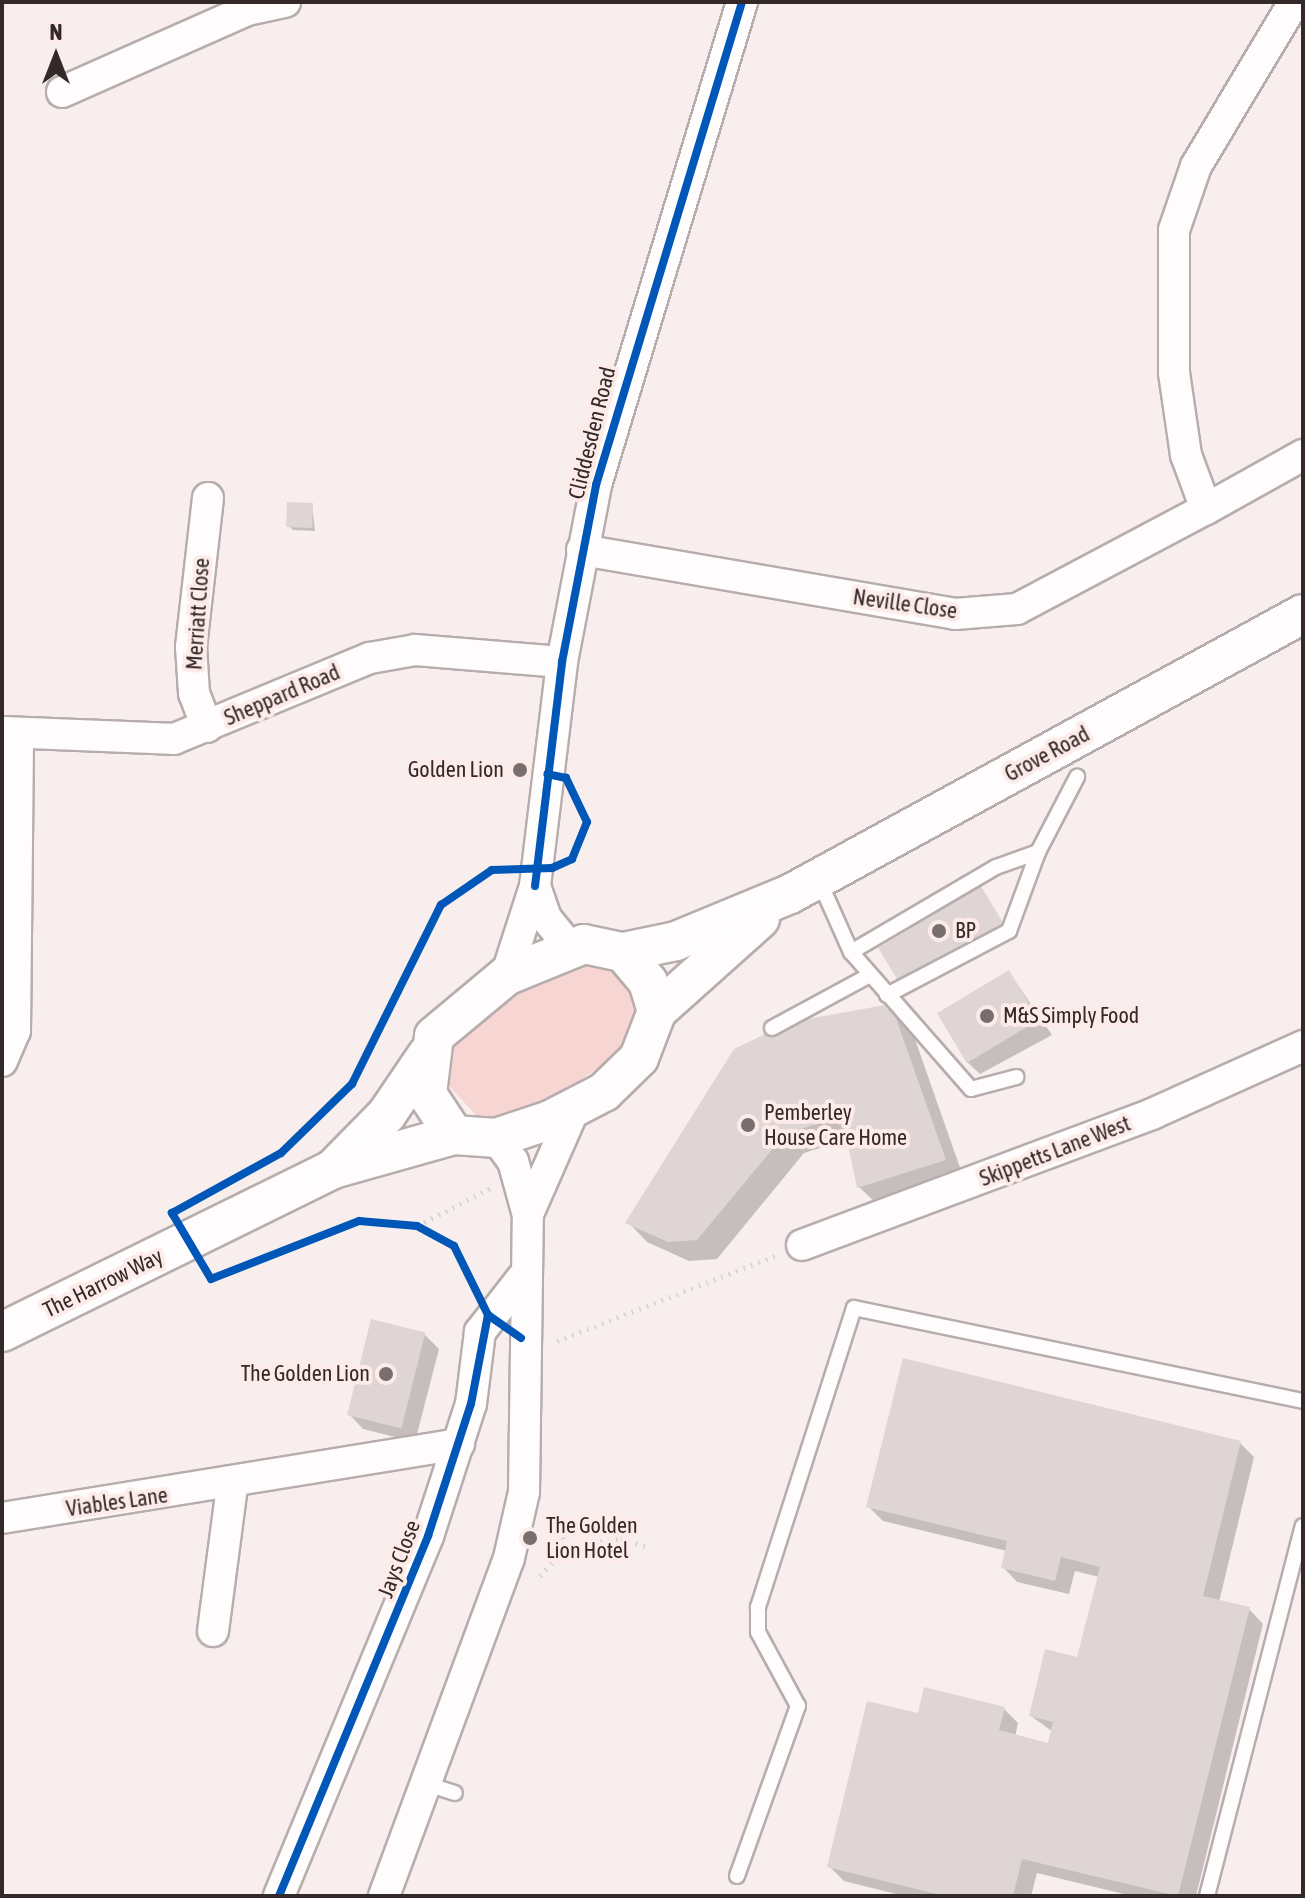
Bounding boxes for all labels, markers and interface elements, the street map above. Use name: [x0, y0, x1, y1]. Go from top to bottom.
north arrow: [16, 16, 96, 96]
text: N: [50, 19, 62, 45]
street label: Cliddesden Road: [563, 364, 621, 502]
street label: Merriatt Close: [181, 557, 215, 671]
street label: Neville Close: [851, 584, 959, 624]
street label: Sheppard Road: [220, 659, 344, 731]
street label: Grove Road: [1000, 721, 1094, 787]
place label: Golden Lion: [408, 757, 504, 783]
marker: Golden Lion: [511, 761, 529, 779]
place label: BP: [955, 918, 976, 944]
marker: BP: [930, 922, 948, 940]
place label: M&S Simply Food: [1003, 1003, 1139, 1029]
marker: M&S Simply Food: [978, 1007, 996, 1025]
place label: Pemberley House Care Home: [764, 1099, 907, 1150]
street label: Skippetts Lane West: [976, 1110, 1134, 1192]
marker: Pemberley House Care Home: [739, 1116, 757, 1134]
street label: The Harrow Way: [39, 1243, 167, 1323]
place label: The Golden Lion: [241, 1361, 370, 1387]
marker: The Golden Lion: [377, 1365, 395, 1383]
street label: Viables Lane: [65, 1482, 169, 1522]
place label: The Golden Lion Hotel: [546, 1512, 638, 1564]
street label: Jays Close: [372, 1517, 426, 1601]
marker: The Golden Lion Hotel: [521, 1529, 539, 1547]

